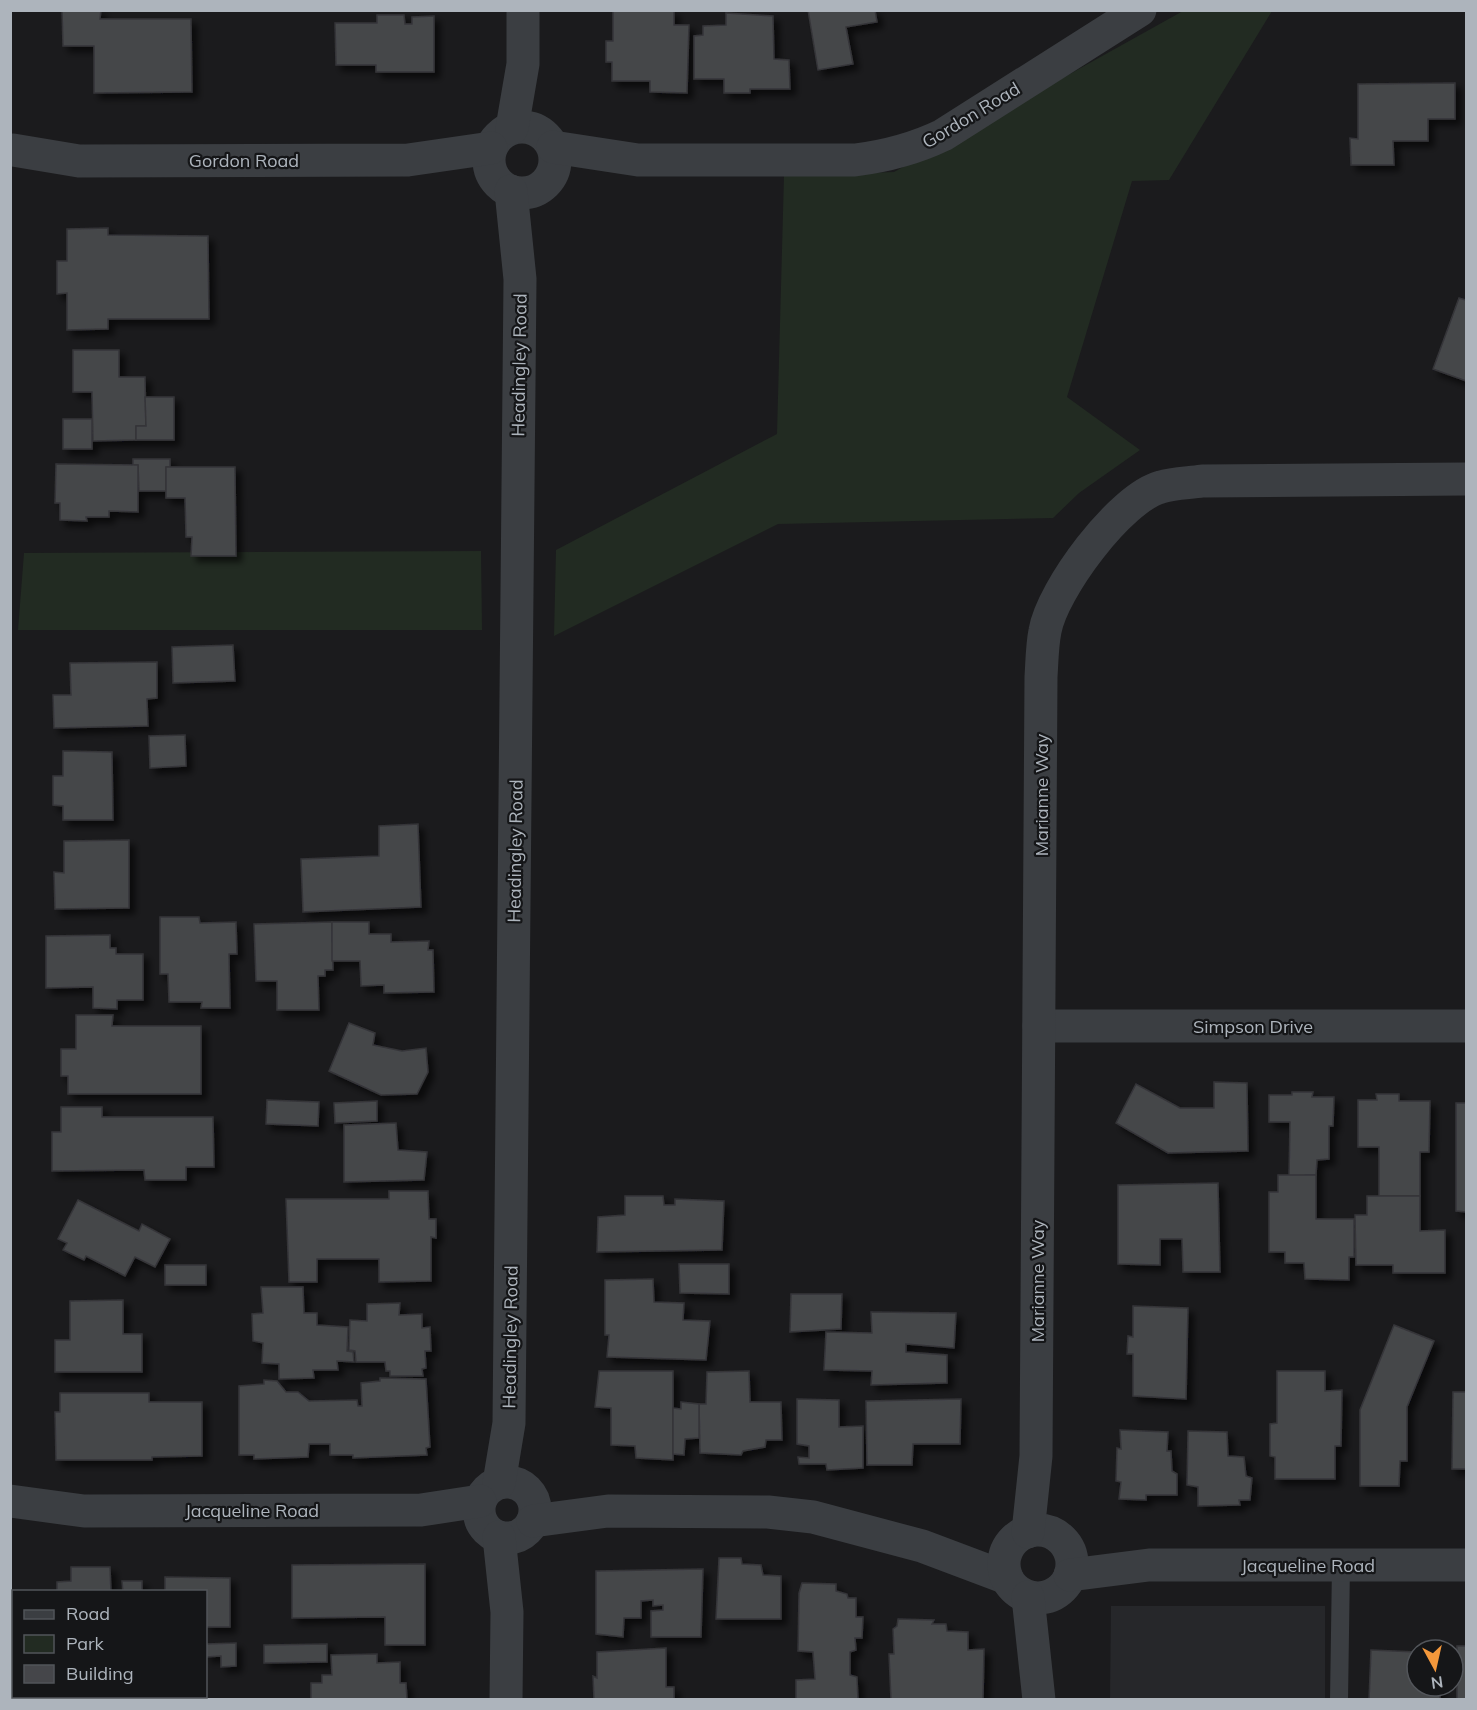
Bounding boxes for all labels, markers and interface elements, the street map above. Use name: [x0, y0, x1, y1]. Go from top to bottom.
street label: Gordon Road: [918, 77, 1024, 153]
street label: Gordon Road: [189, 149, 299, 172]
street label: Headingley Road: [506, 293, 532, 437]
street label: Marianne Way: [1030, 733, 1053, 856]
street label: Headingley Road: [502, 779, 528, 923]
street label: Simpson Drive: [1193, 1015, 1313, 1038]
street label: Marianne Way: [1026, 1219, 1049, 1342]
street label: Headingley Road: [497, 1265, 523, 1409]
street label: Jacqueline Road: [185, 1499, 319, 1522]
street label: Jacqueline Road: [1241, 1554, 1375, 1577]
legend: [12, 1590, 207, 1698]
text: Road: [66, 1602, 110, 1625]
text: Park: [66, 1632, 105, 1655]
north arrow: [1405, 1638, 1465, 1698]
text: Building: [66, 1662, 134, 1685]
text: N: [1430, 1672, 1444, 1694]

